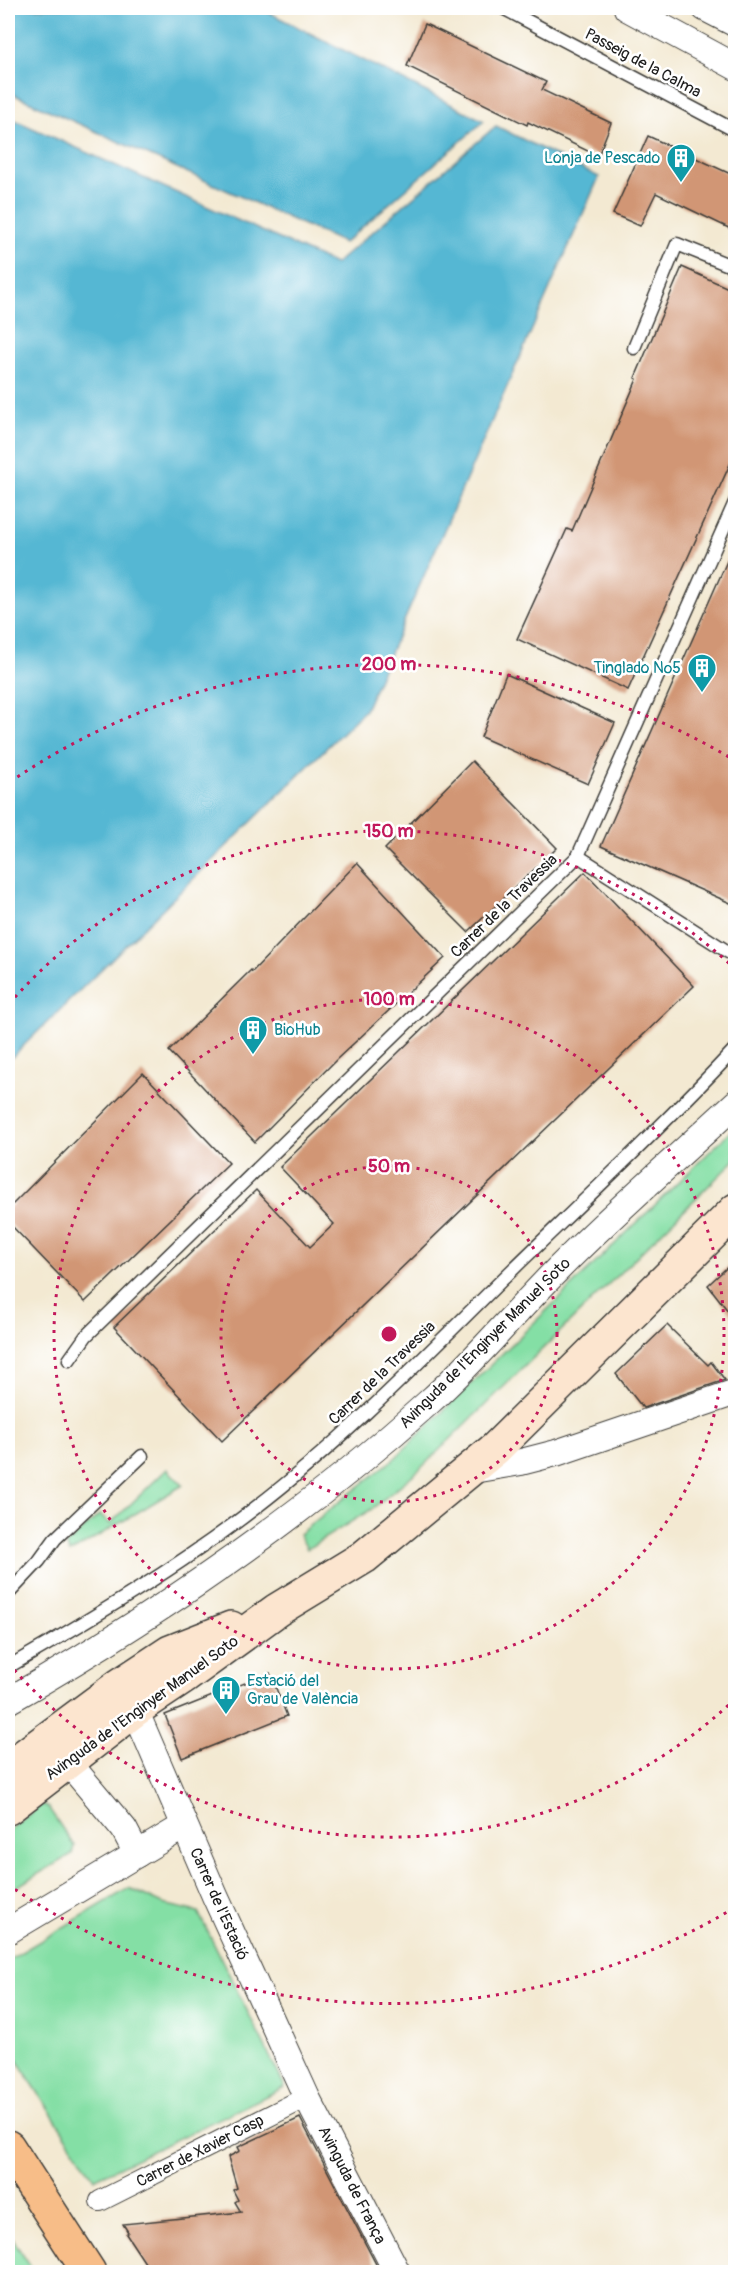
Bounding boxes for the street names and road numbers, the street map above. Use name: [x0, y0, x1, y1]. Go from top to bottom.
street label: Passeig de la Calma: [581, 24, 705, 102]
street label: Carrer de la Travessia: [446, 850, 562, 962]
street label: Avinguda de l'Enginyer Manuel Soto: [395, 1253, 575, 1433]
street label: Carrer de la Travessia: [324, 1317, 440, 1429]
street label: Avinguda de l'Enginyer Manuel Soto: [42, 1631, 243, 1785]
street label: Carrer de l'Estació: [185, 1845, 253, 1964]
street label: Carrer de Xavier Casp: [133, 2110, 267, 2192]
street label: Avinguda de França: [314, 2123, 390, 2247]

